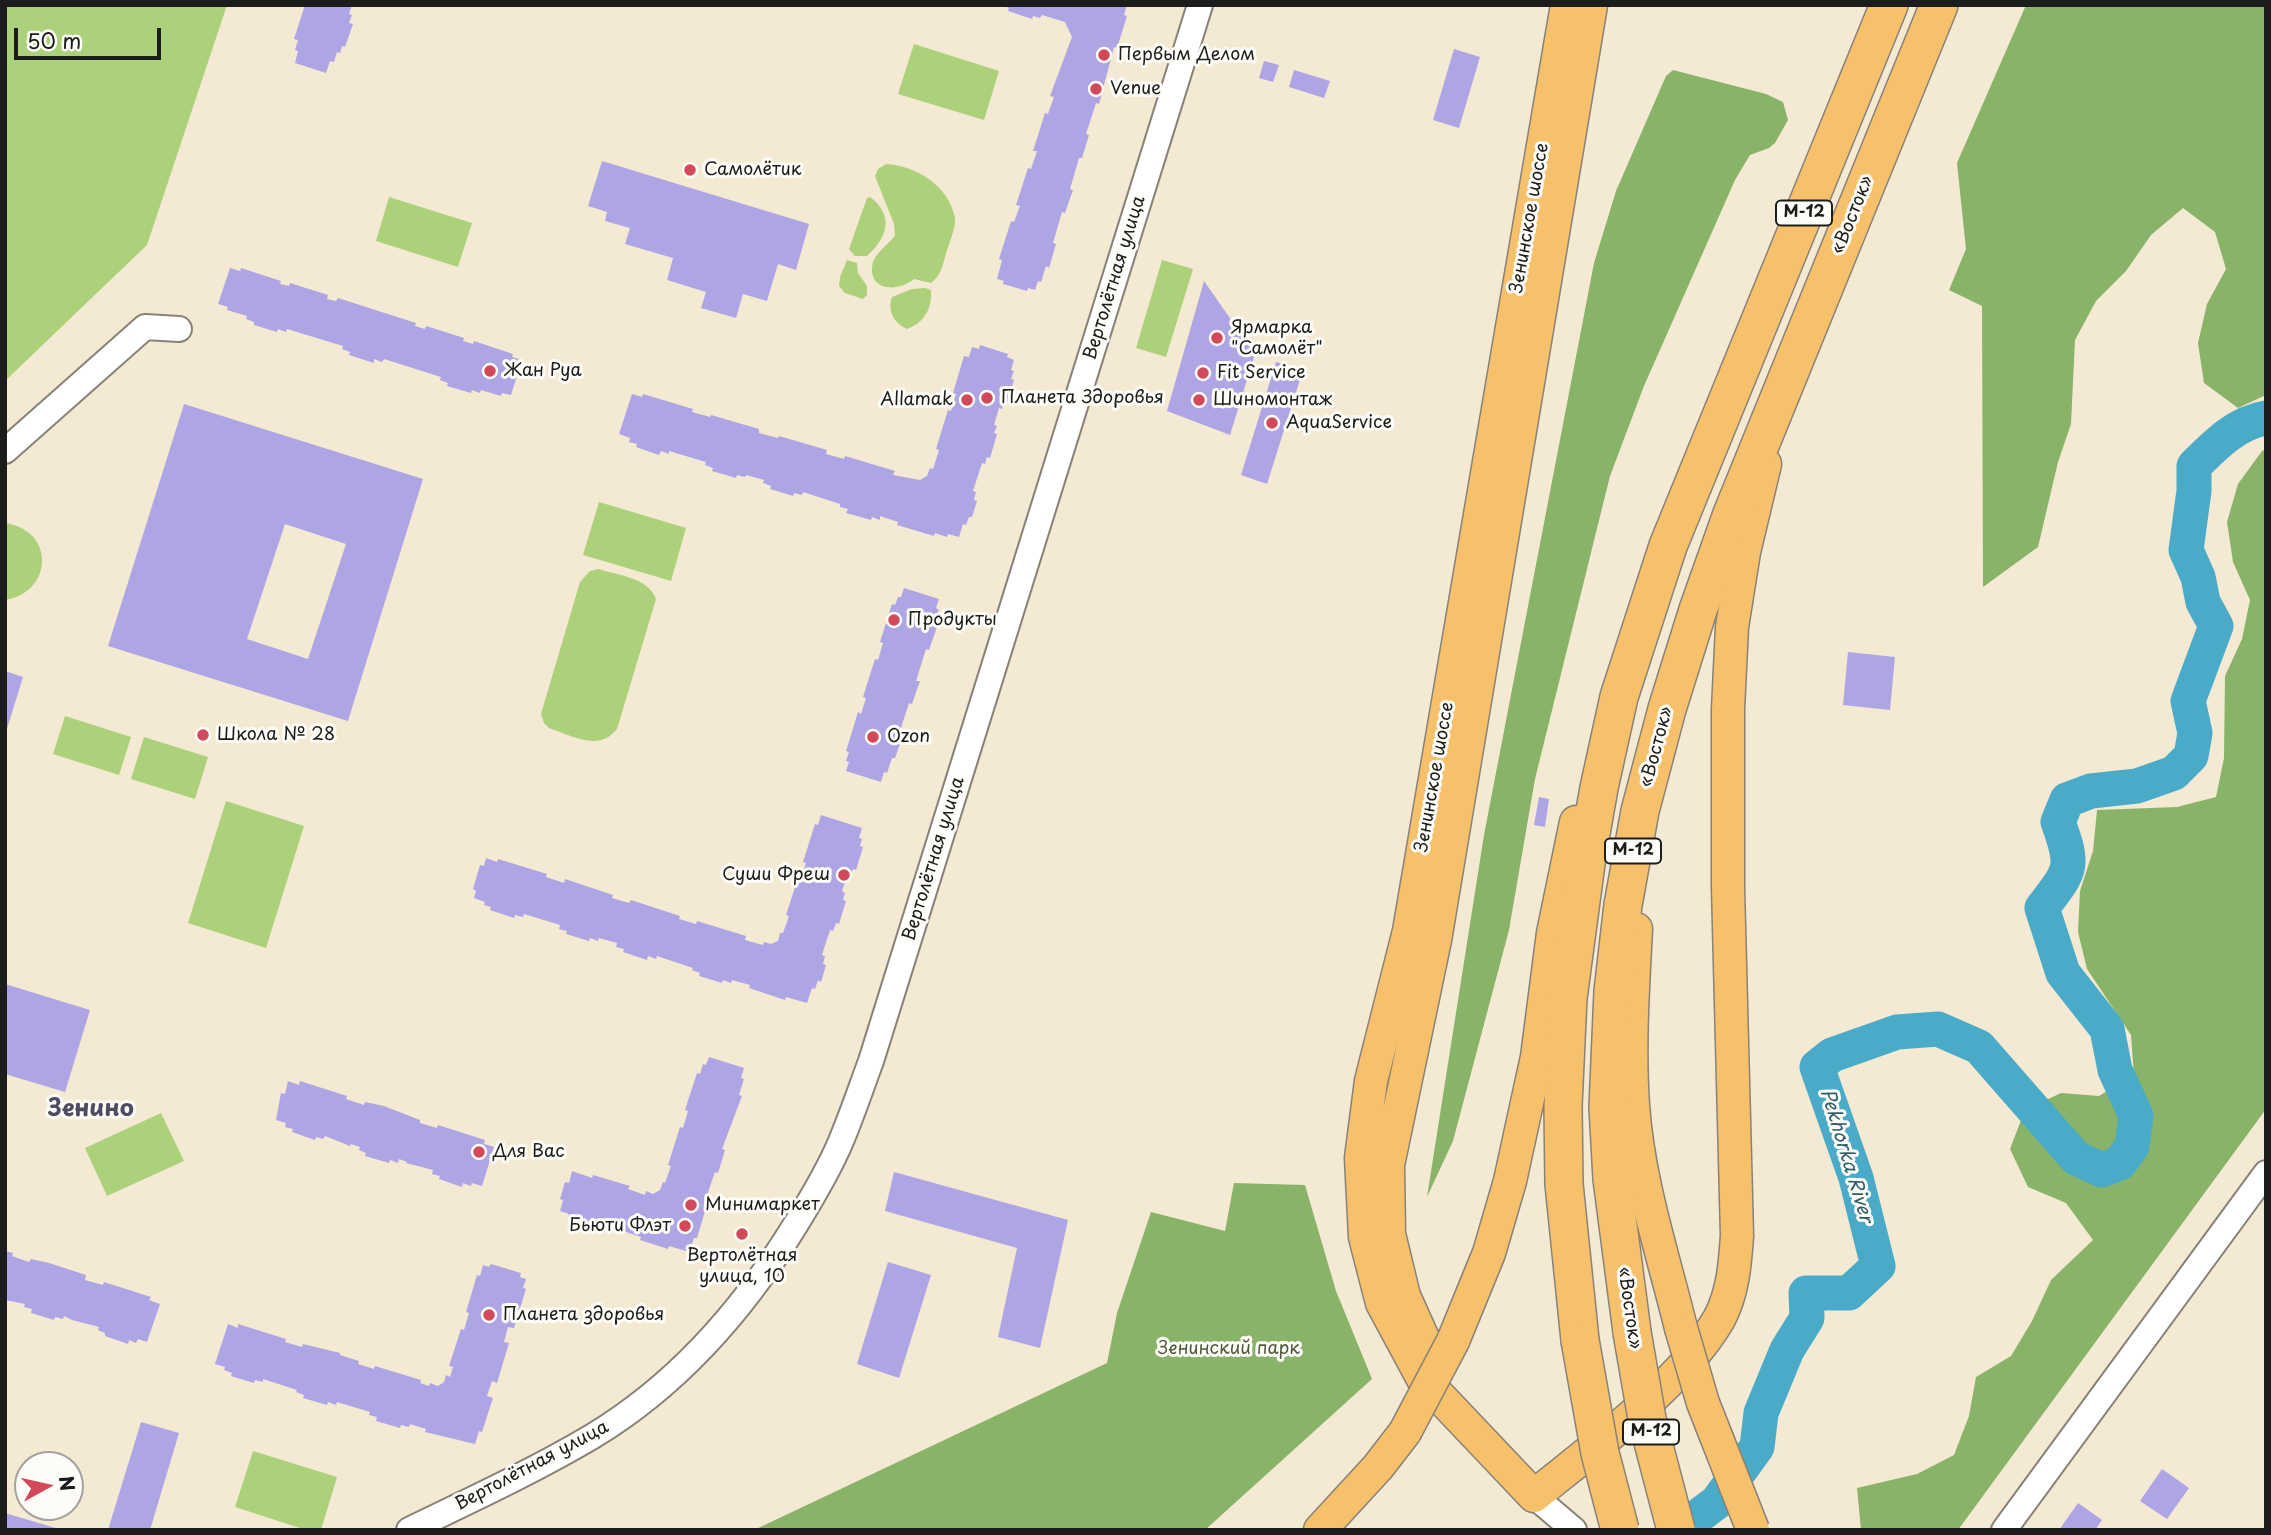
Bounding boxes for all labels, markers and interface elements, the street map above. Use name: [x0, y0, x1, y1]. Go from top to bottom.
scale bar: [18, 14, 164, 58]
text: 50 m: [27, 24, 81, 56]
place label: Первым Делом: [1118, 44, 1255, 66]
marker: Первым Делом: [1096, 47, 1112, 63]
place label: Venue: [1110, 78, 1161, 100]
marker: Venue: [1088, 81, 1104, 97]
street label: Зенинское шоссе: [1506, 141, 1554, 295]
place label: Самолётик: [704, 159, 801, 181]
marker: Самолётик: [682, 162, 698, 178]
street label: «Восток»: [1827, 173, 1879, 257]
street label: Вертолётная улица: [1080, 193, 1150, 363]
road number: М-12: [1776, 200, 1832, 226]
place label: Ярмарка "Самолёт": [1231, 317, 1323, 360]
marker: Ярмарка "Самолёт": [1209, 330, 1225, 346]
place label: Жан Руа: [504, 360, 582, 382]
place label: Fit Service: [1217, 362, 1306, 384]
marker: Жан Руа: [482, 363, 498, 379]
marker: Fit Service: [1195, 365, 1211, 381]
place label: Планета Здоровья: [1001, 387, 1164, 409]
place label: Allamak: [880, 389, 953, 411]
place label: Шиномонтаж: [1213, 389, 1332, 411]
marker: Планета Здоровья: [979, 390, 995, 406]
marker: Allamak: [959, 392, 975, 408]
marker: Шиномонтаж: [1191, 392, 1207, 408]
place label: AquaService: [1286, 412, 1392, 434]
marker: AquaService: [1264, 415, 1280, 431]
place label: Продукты: [908, 609, 997, 631]
marker: Продукты: [886, 612, 902, 628]
street label: Зенинское шоссе: [1411, 700, 1459, 854]
street label: «Восток»: [1636, 704, 1678, 790]
place label: Школа № 28: [217, 724, 335, 746]
place label: Ozon: [887, 726, 930, 748]
marker: Школа № 28: [195, 727, 211, 743]
marker: Ozon: [865, 729, 881, 745]
street label: Вертолётная улица: [899, 774, 969, 944]
road number: М-12: [1605, 838, 1661, 864]
place label: Суши Фреш: [722, 864, 830, 886]
marker: Суши Фреш: [836, 867, 852, 883]
water label: Pekhorka River: [1815, 1086, 1877, 1226]
district label: Зенино: [48, 1095, 134, 1123]
place label: Для Вас: [493, 1141, 565, 1163]
marker: Для Вас: [471, 1144, 487, 1160]
place label: Минимаркет: [705, 1194, 820, 1216]
marker: Минимаркет: [683, 1197, 699, 1213]
place label: Бьюти Флэт: [569, 1215, 671, 1237]
marker: Бьюти Флэт: [677, 1218, 693, 1234]
marker: Вертолётная улица, 10: [734, 1226, 750, 1242]
place label: Вертолётная улица, 10: [687, 1245, 797, 1288]
street label: «Восток»: [1613, 1266, 1645, 1350]
place label: Планета здоровья: [503, 1304, 664, 1326]
marker: Планета здоровья: [481, 1307, 497, 1323]
park label: Зенинский парк: [1158, 1338, 1300, 1360]
street label: Вертолётная улица: [452, 1416, 612, 1516]
road number: М-12: [1623, 1420, 1679, 1444]
north arrow: [14, 1451, 84, 1521]
text: N: [53, 1474, 83, 1493]

